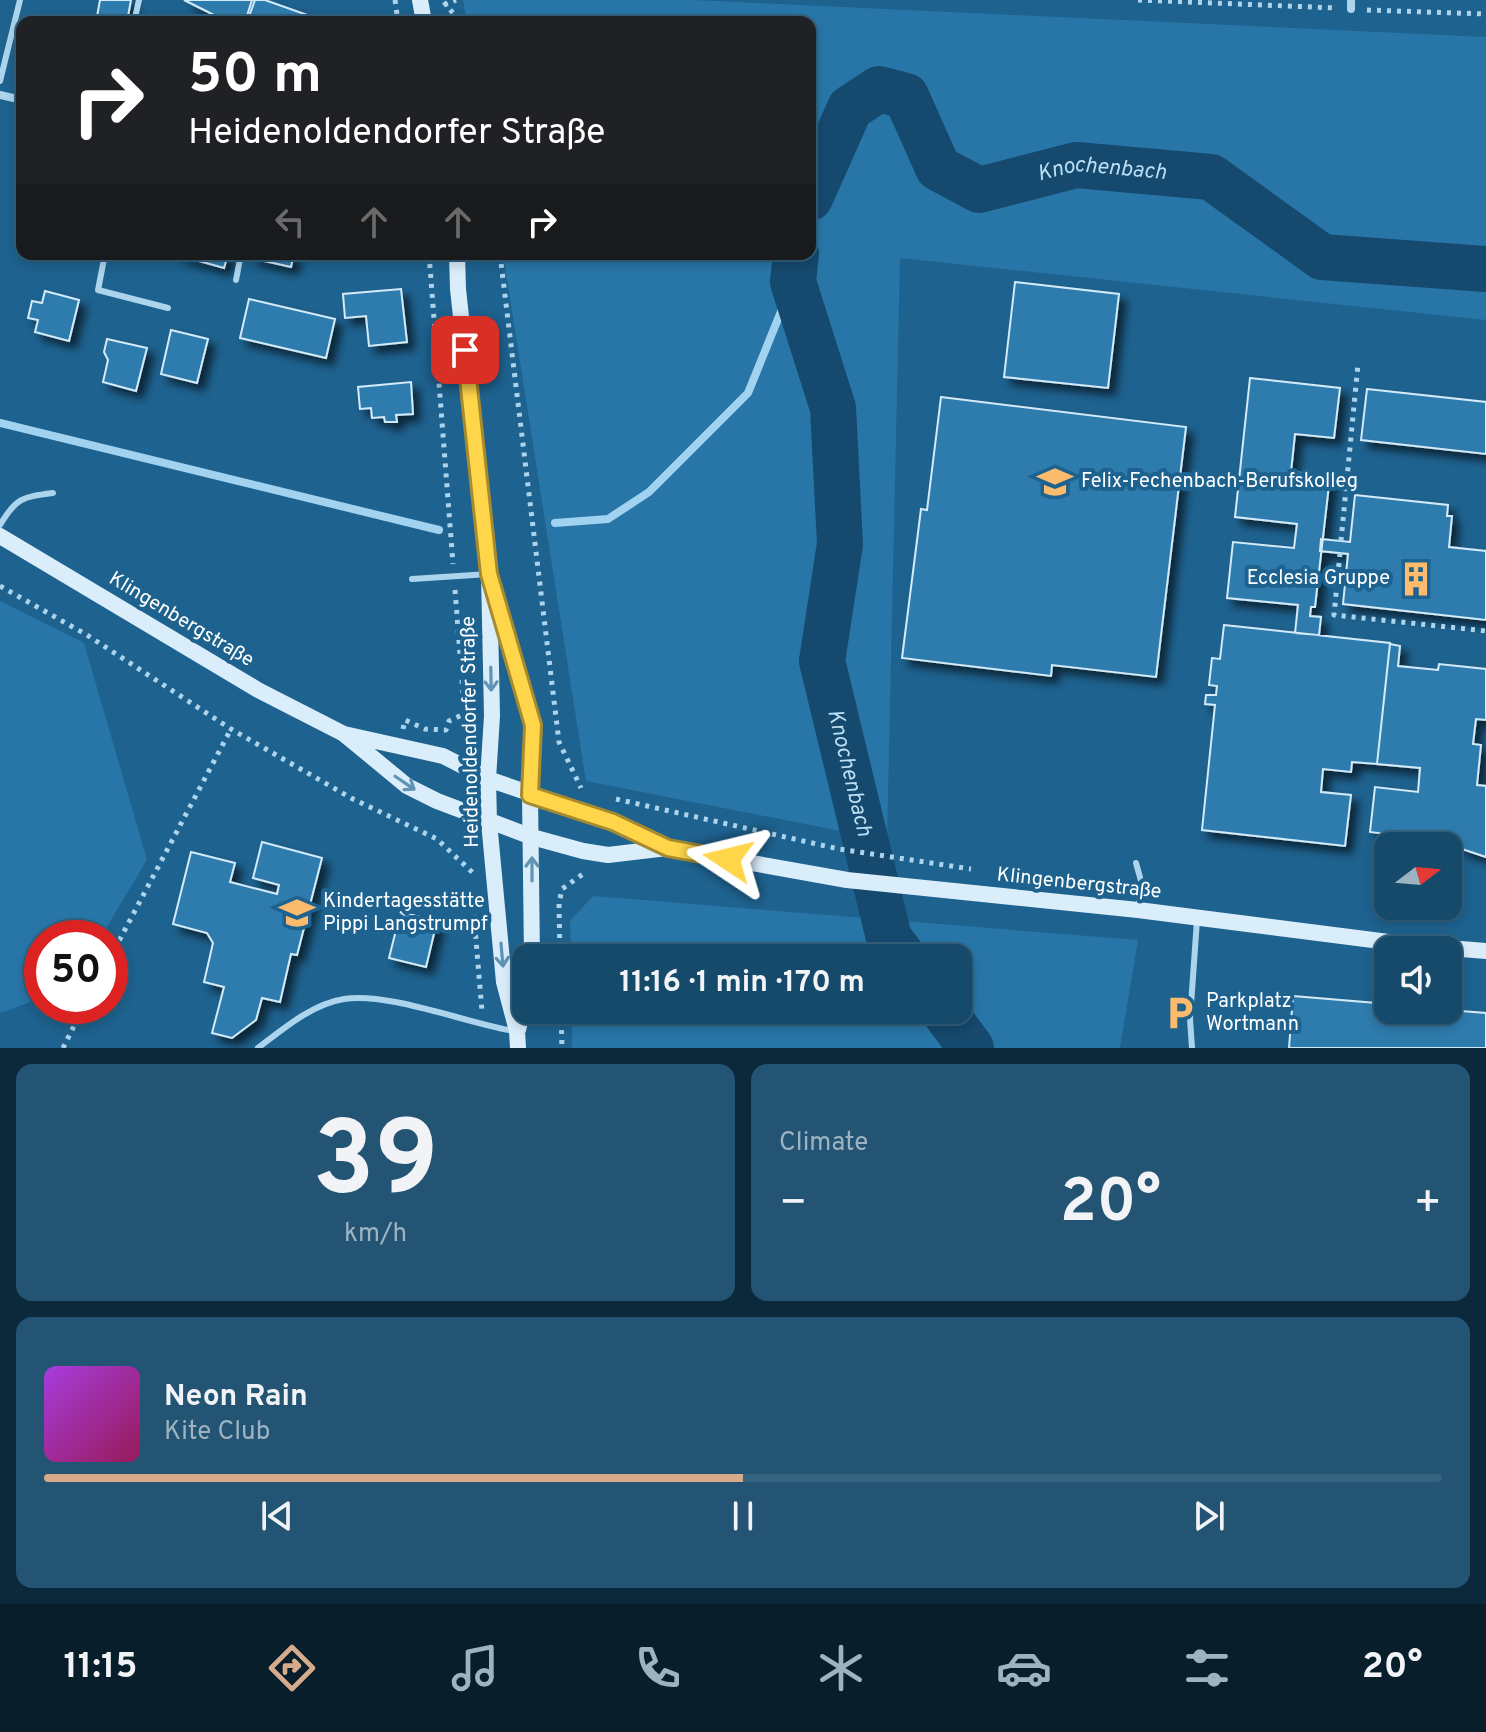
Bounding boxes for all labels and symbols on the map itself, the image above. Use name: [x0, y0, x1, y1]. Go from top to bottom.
water label: Knochenbach: [1034, 151, 1167, 188]
pin: [431, 316, 499, 384]
school or university icon: Felix-Fechenbach-Berufskolleg: [1036, 463, 1074, 501]
place label: Felix-Fechenbach-Berufskolleg: [1081, 469, 1358, 495]
building icon: Ecclesia Gruppe: [1397, 560, 1435, 598]
street label: Klingenbergstraße: [104, 566, 258, 674]
place label: Ecclesia Gruppe: [1247, 566, 1390, 592]
street label: Heidenoldendorfer Straße: [456, 616, 486, 848]
one-way arrow: [483, 666, 499, 692]
water label: Knochenbach: [821, 707, 877, 839]
one-way arrow: [393, 774, 415, 791]
position arrow: [686, 817, 770, 901]
north arrow: [1374, 832, 1462, 920]
one-way arrow: [524, 856, 540, 883]
street label: Klingenbergstraße: [996, 862, 1162, 906]
place label: Kindertagesstätte Pippi Langstrumpf: [323, 889, 488, 938]
school or university icon: Kindertagesstätte Pippi Langstrumpf: [278, 894, 316, 932]
speed limit sign: 50: [24, 920, 128, 1024]
one-way arrow: [495, 942, 510, 968]
place label: Parkplatz Wortmann: [1206, 989, 1299, 1038]
parking icon: Parkplatz Wortmann: [1161, 994, 1199, 1032]

